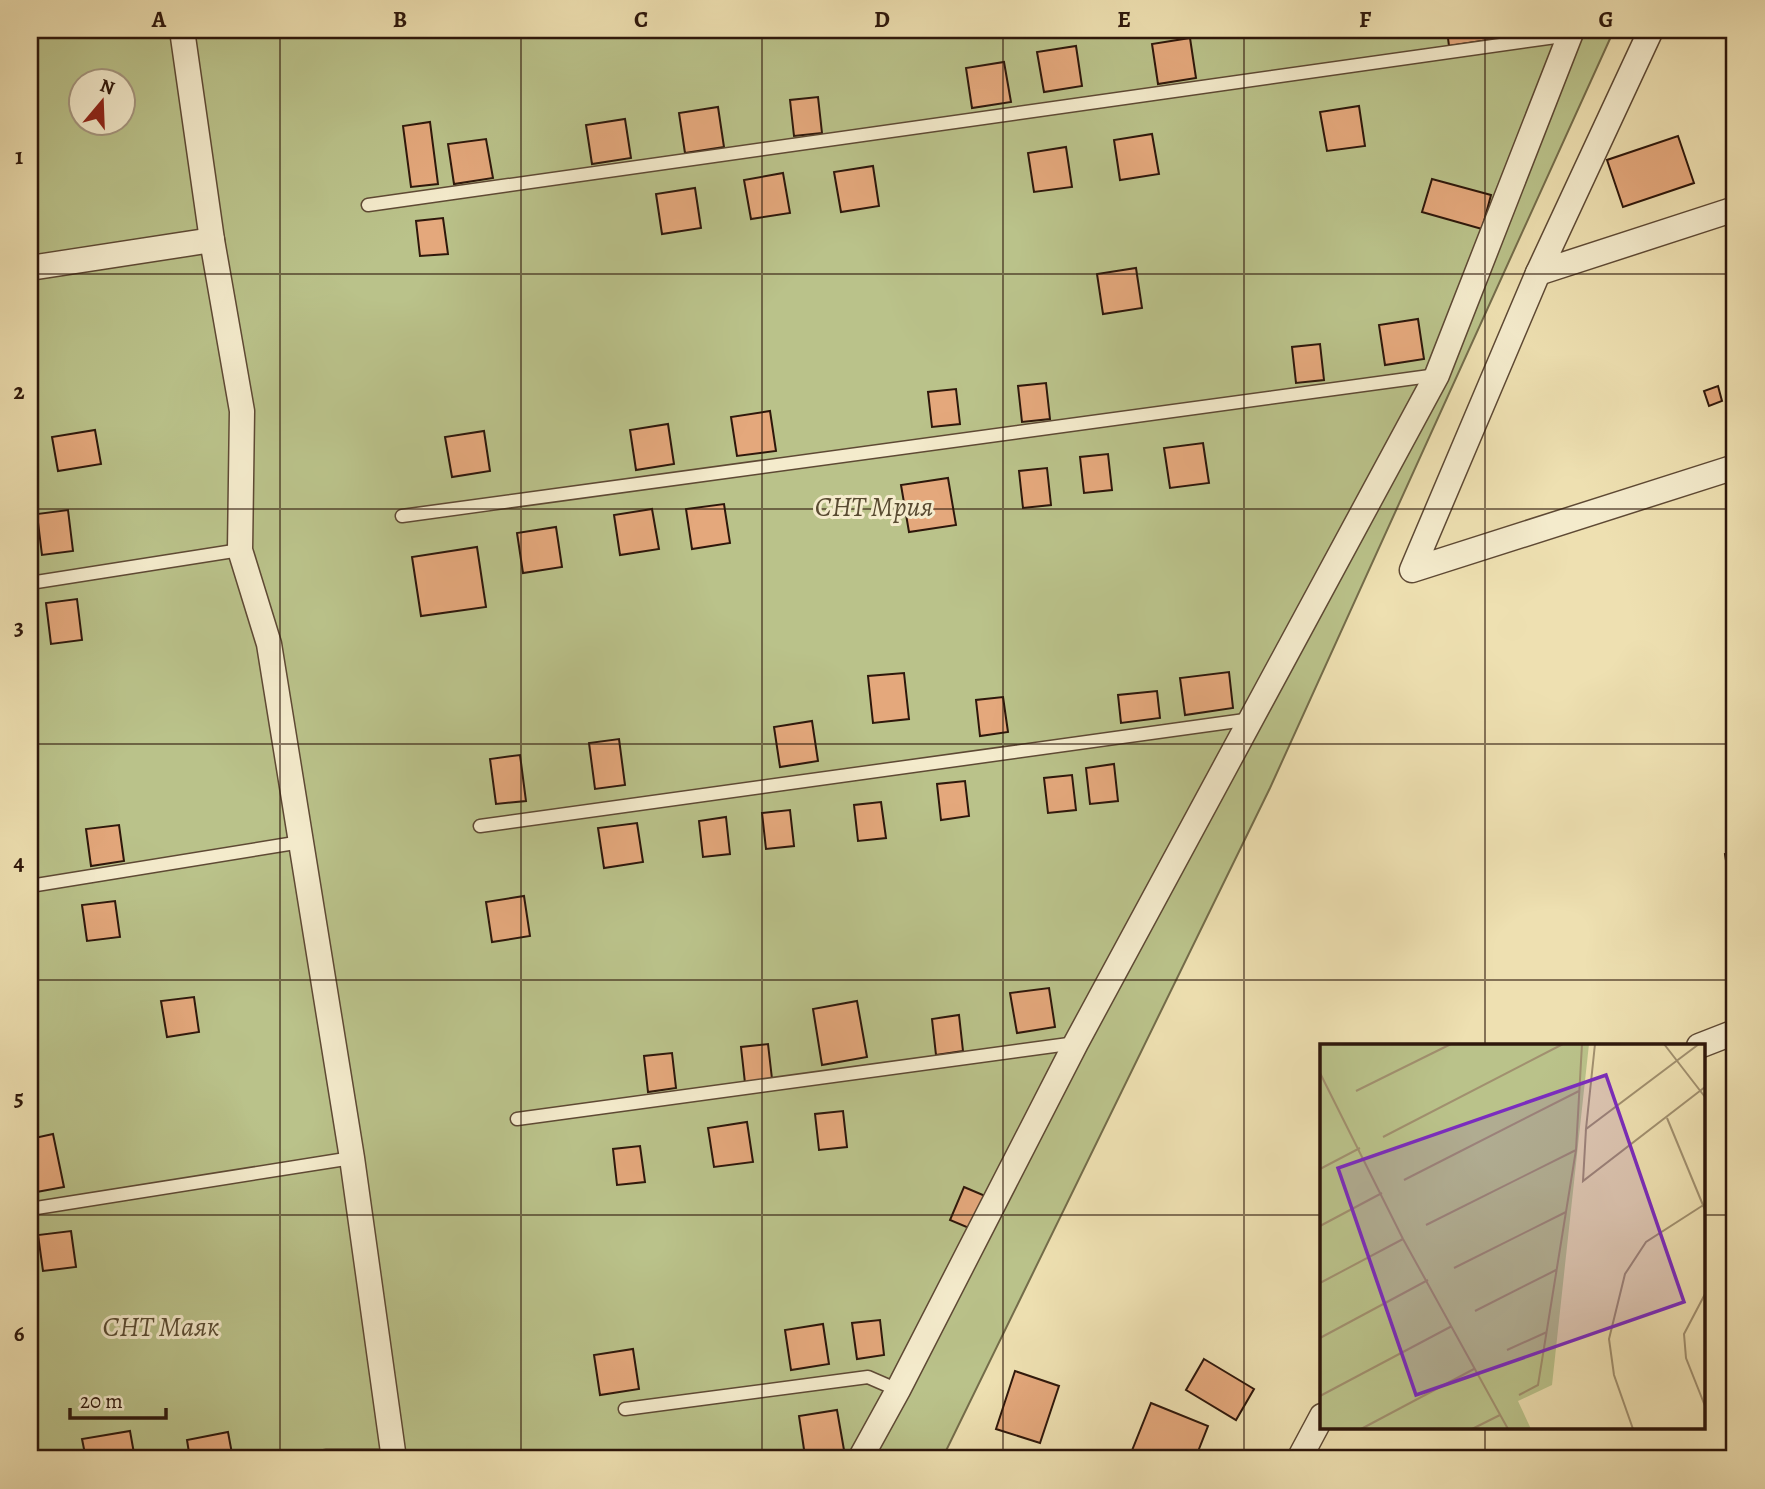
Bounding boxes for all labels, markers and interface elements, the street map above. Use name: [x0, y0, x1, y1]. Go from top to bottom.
text: A: [151, 4, 167, 35]
text: B: [393, 4, 407, 35]
text: C: [634, 4, 648, 35]
text: D: [874, 4, 890, 35]
text: E: [1117, 4, 1131, 35]
text: F: [1359, 4, 1372, 35]
text: G: [1598, 4, 1614, 35]
north arrow: [66, 66, 136, 136]
text: N: [96, 72, 118, 101]
text: 1: [15, 141, 23, 172]
text: 2: [13, 376, 25, 407]
park label: СНТ Мрия: [815, 488, 933, 526]
text: 3: [14, 612, 24, 643]
text: 4: [14, 847, 25, 878]
inset map: [1320, 1044, 1706, 1430]
text: 5: [14, 1082, 24, 1113]
park label: СНТ Маяк: [103, 1308, 219, 1346]
text: 6: [14, 1318, 25, 1349]
scale bar: [70, 1377, 166, 1421]
text: 20 m: [80, 1387, 123, 1415]

